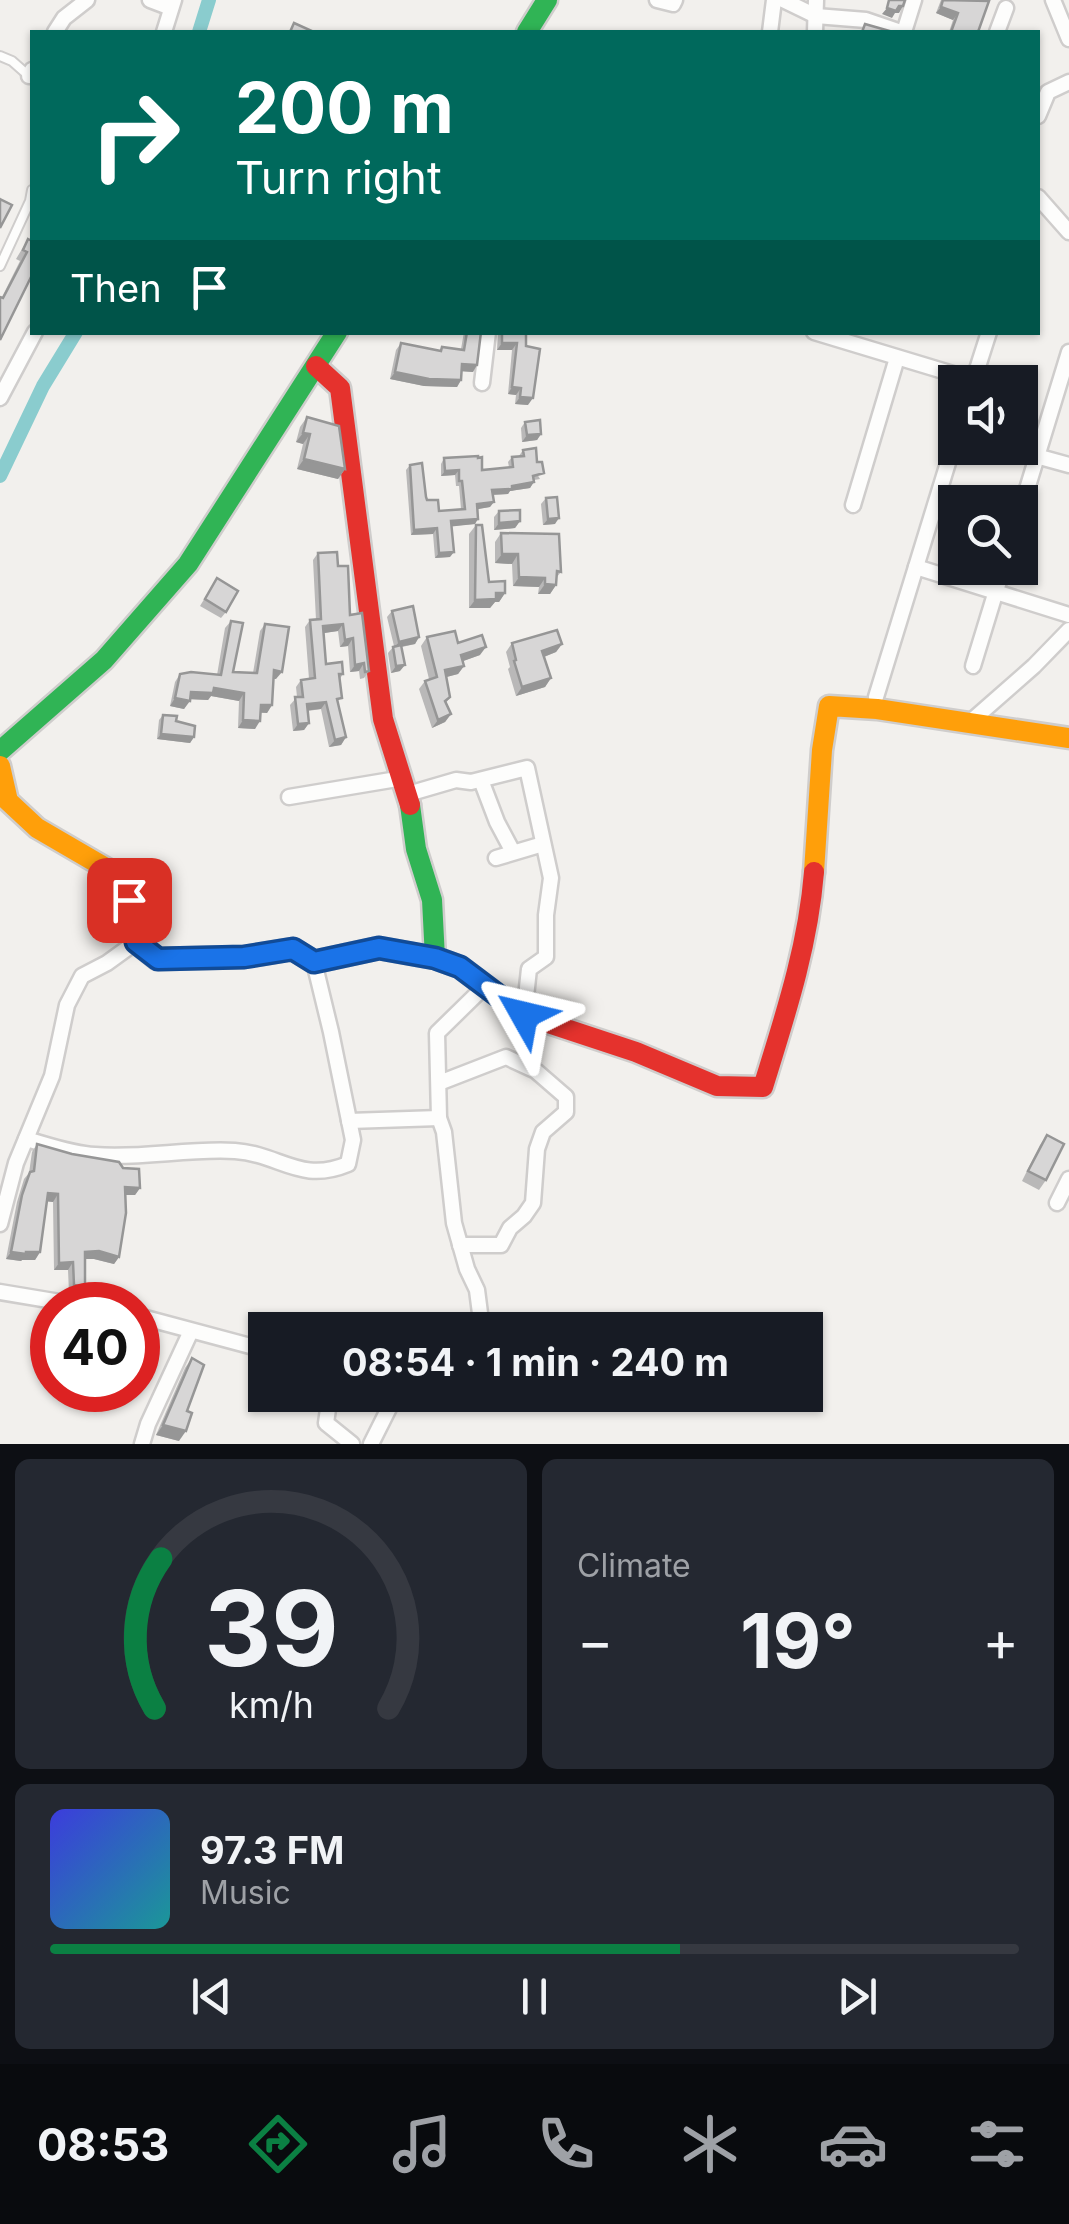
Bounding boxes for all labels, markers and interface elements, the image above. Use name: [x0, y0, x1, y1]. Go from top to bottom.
text: 200 m: [235, 65, 454, 150]
icon: right: [70, 70, 200, 200]
text: Turn right: [235, 150, 442, 205]
icon: arrive: [182, 260, 237, 315]
text: Then: [70, 265, 162, 311]
map controls: [938, 365, 1038, 585]
button: sound: [938, 365, 1038, 465]
button: search: [938, 485, 1038, 585]
pin: [87, 858, 172, 943]
icon: arrive: [102, 873, 157, 928]
position arrow: [472, 963, 576, 1067]
speed limit sign: 40: [30, 1282, 160, 1412]
text: 08:54 · 1 min · 240 m: [342, 1339, 729, 1385]
text: Climate: [577, 1546, 691, 1585]
text: 39: [204, 1565, 338, 1691]
text: 19°: [740, 1595, 856, 1686]
text: −: [577, 1608, 613, 1674]
text: +: [983, 1608, 1019, 1674]
text: km/h: [229, 1683, 313, 1727]
text: 97.3 FM: [200, 1827, 344, 1873]
text: Music: [200, 1873, 291, 1912]
icon: previous: [184, 1969, 239, 2024]
icon: pause: [507, 1969, 562, 2024]
icon: next: [830, 1969, 885, 2024]
icon: directions: [243, 2109, 313, 2179]
icon: music: [387, 2109, 457, 2179]
icon: phone: [531, 2109, 601, 2179]
icon: climate: [675, 2109, 745, 2179]
icon: car: [818, 2109, 888, 2179]
icon: filters: [962, 2109, 1032, 2179]
text: 08:53: [37, 2117, 169, 2172]

